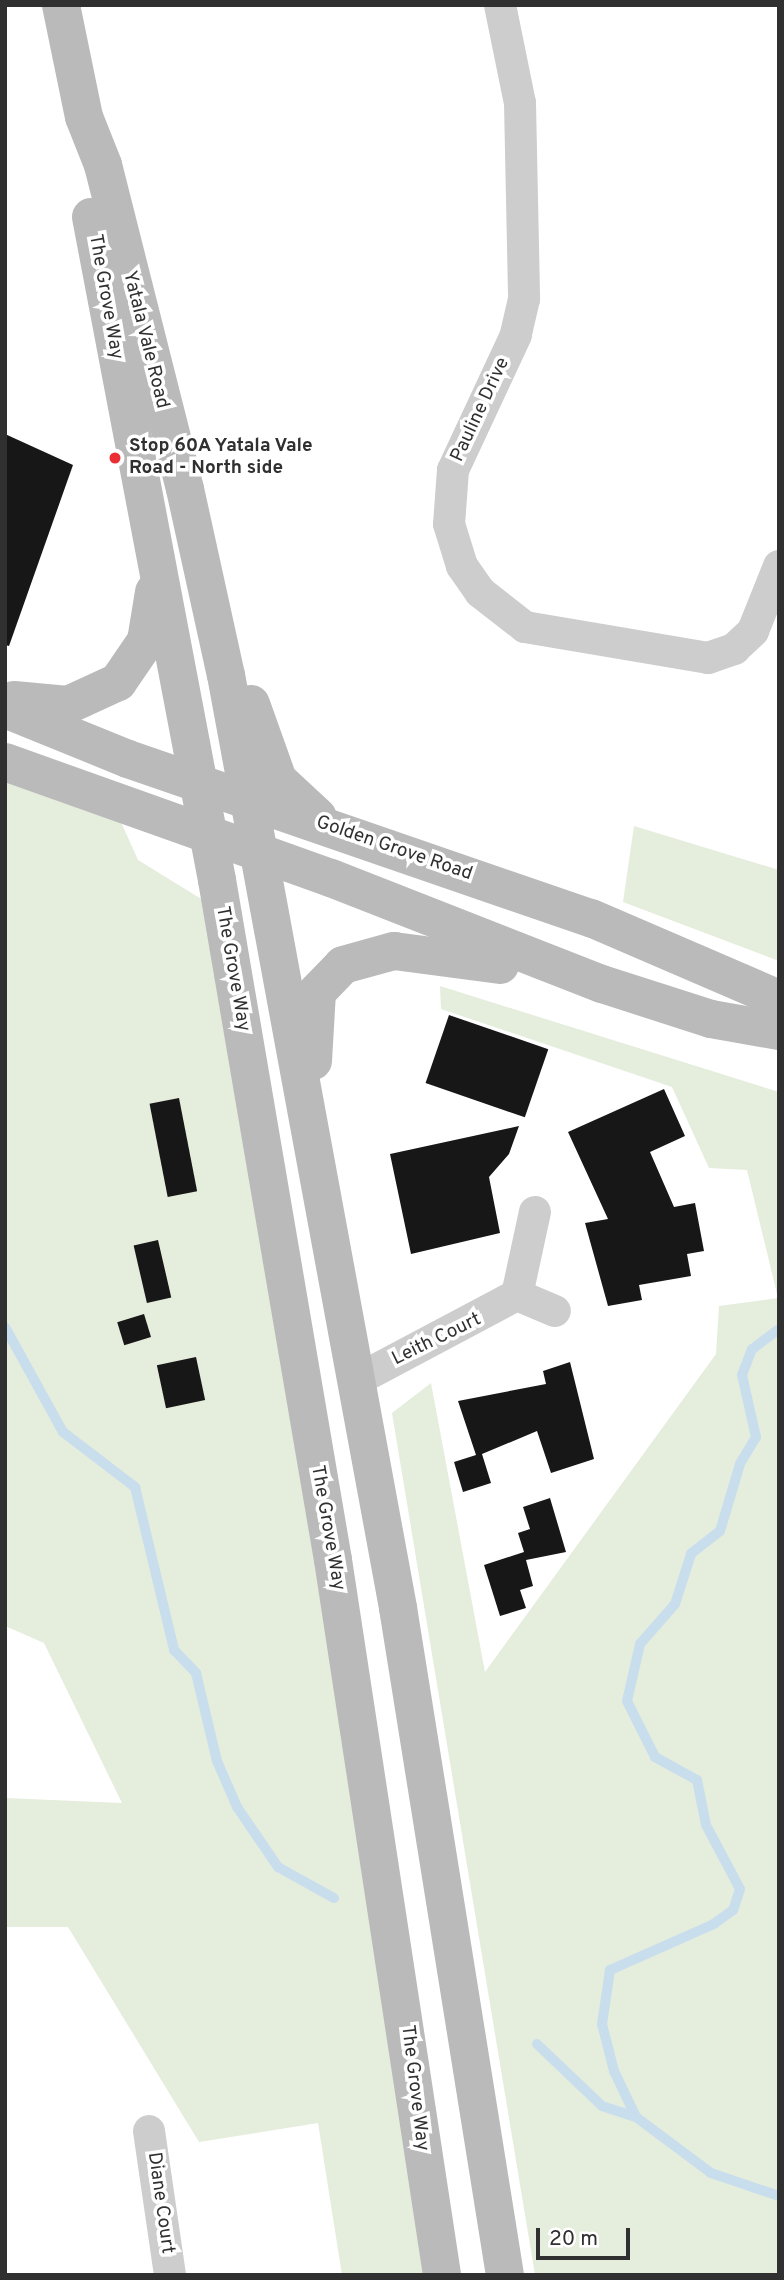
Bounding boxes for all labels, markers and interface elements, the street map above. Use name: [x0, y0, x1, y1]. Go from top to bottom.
street label: The Grove Way: [83, 232, 127, 362]
street label: Yatala Vale Road: [117, 269, 173, 411]
street label: Pauline Drive: [447, 354, 515, 466]
place label: Stop 60A Yatala Vale Road - North side: [129, 436, 315, 480]
marker: Stop 60A Yatala Vale Road - North side: [107, 450, 123, 466]
street label: Golden Grove Road: [313, 812, 475, 886]
street label: The Grove Way: [210, 904, 254, 1034]
street label: Leith Court: [389, 1309, 485, 1371]
street label: The Grove Way: [305, 1463, 349, 1593]
street label: The Grove Way: [395, 2024, 433, 2152]
street label: Diane Court: [142, 2151, 178, 2255]
scale bar: [539, 2214, 634, 2258]
text: 20 m: [549, 2226, 598, 2253]

